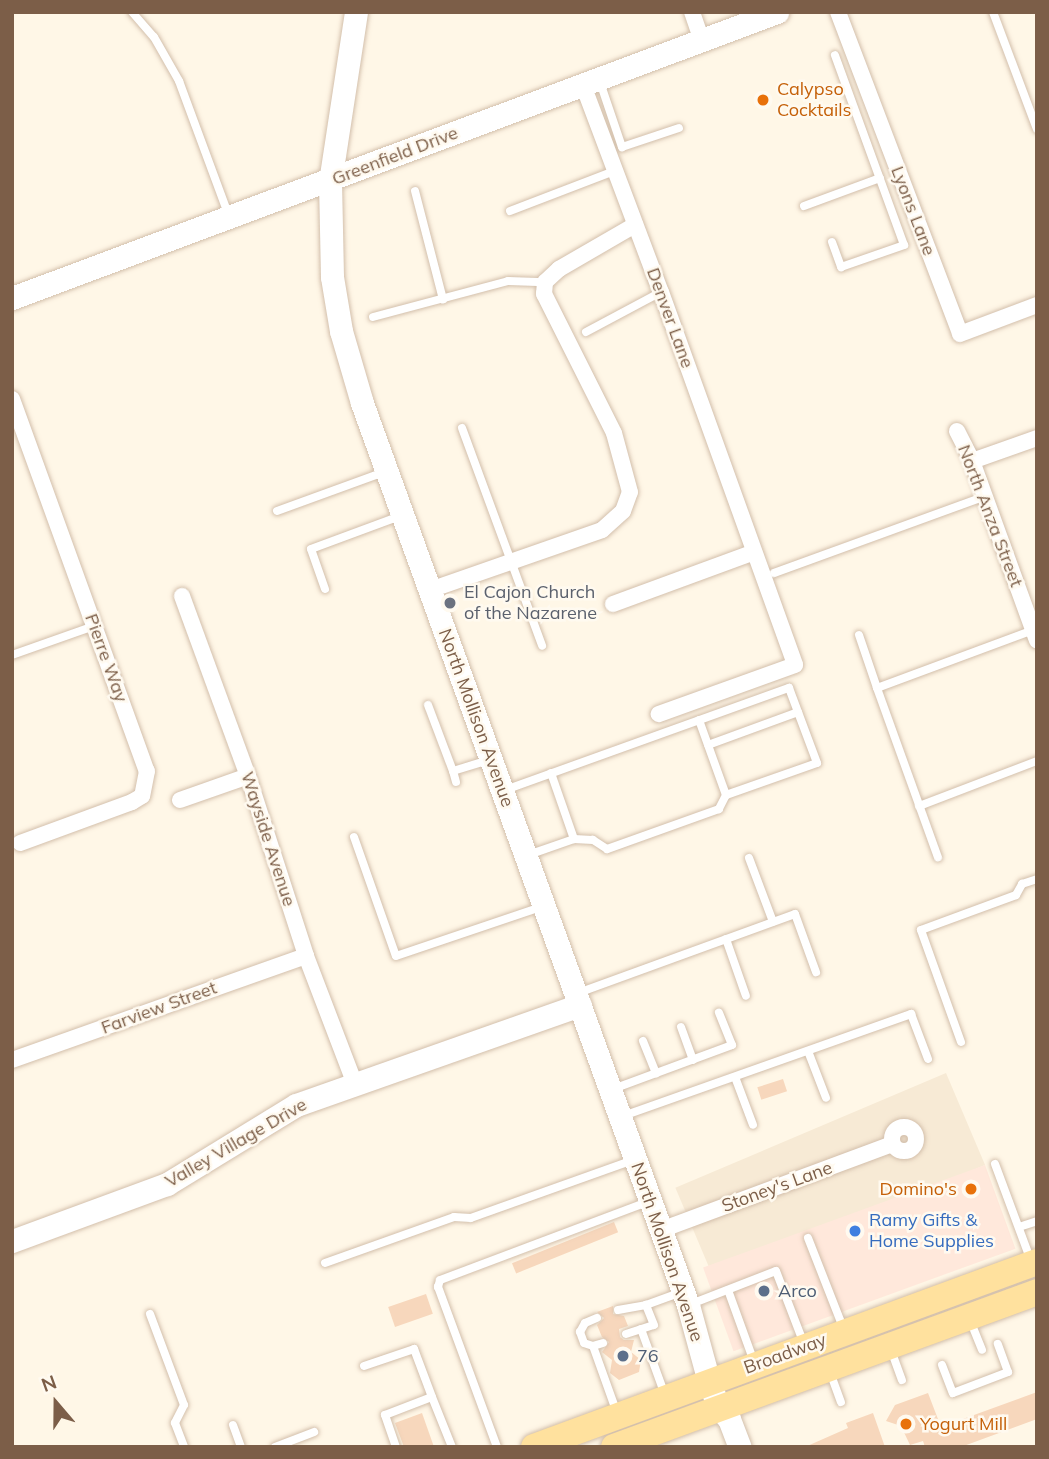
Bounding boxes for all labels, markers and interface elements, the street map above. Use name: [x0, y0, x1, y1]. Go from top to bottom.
place label: Calypso Cocktails: [777, 79, 852, 122]
marker: Calypso Cocktails: [755, 92, 771, 108]
street label: Greenfield Drive: [329, 122, 461, 190]
street label: Lyons Lane: [886, 163, 940, 259]
street label: Denver Lane: [642, 265, 698, 371]
street label: North Anza Street: [953, 442, 1027, 590]
place label: El Cajon Church of the Nazarene: [464, 582, 597, 624]
marker: El Cajon Church of the Nazarene: [442, 595, 458, 611]
street label: Pierre Way: [80, 611, 132, 705]
street label: North Mollison Avenue: [434, 626, 518, 810]
street label: Wayside Avenue: [236, 769, 300, 909]
street label: Farview Street: [98, 977, 220, 1039]
street label: Valley Village Drive: [161, 1094, 311, 1192]
street label: Stoney's Lane: [719, 1157, 835, 1217]
street label: North Mollison Avenue: [626, 1160, 708, 1344]
place label: Domino's: [879, 1178, 957, 1200]
marker: Domino's: [963, 1181, 979, 1197]
place label: Ramy Gifts & Home Supplies: [869, 1210, 994, 1252]
marker: Ramy Gifts & Home Supplies: [847, 1223, 863, 1239]
place label: Arco: [778, 1280, 817, 1302]
marker: Arco: [756, 1283, 772, 1299]
street label: Broadway: [741, 1329, 829, 1379]
place label: 76: [637, 1345, 659, 1367]
marker: 76: [615, 1348, 631, 1364]
north arrow: [21, 1368, 91, 1438]
text: N: [38, 1370, 60, 1397]
place label: Yogurt Mill: [920, 1413, 1007, 1435]
marker: Yogurt Mill: [898, 1416, 914, 1432]

